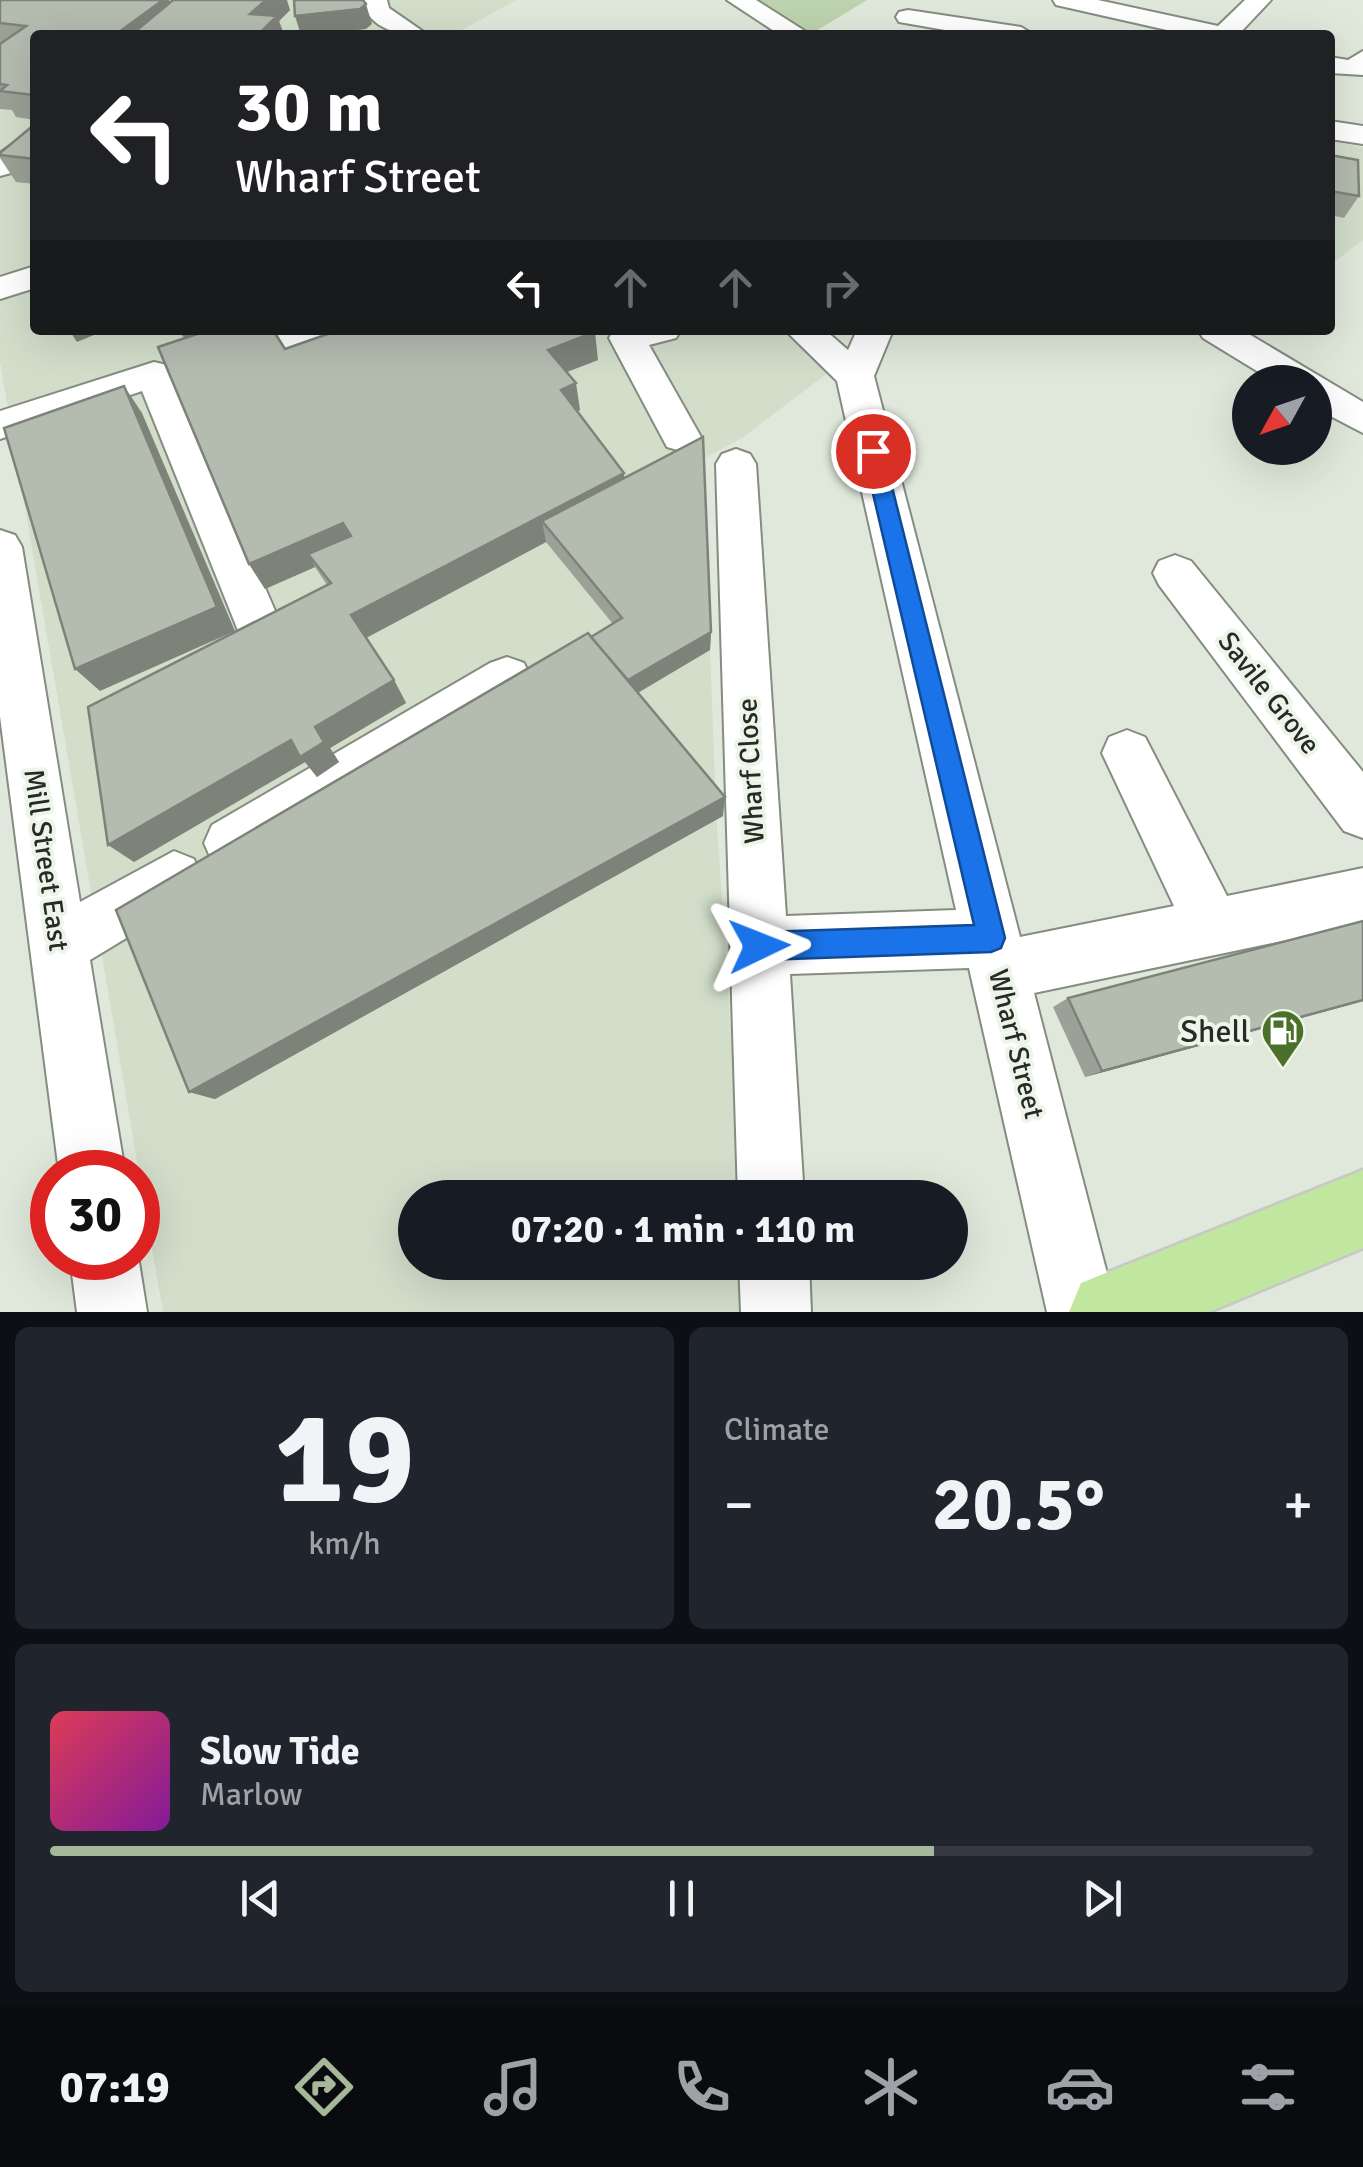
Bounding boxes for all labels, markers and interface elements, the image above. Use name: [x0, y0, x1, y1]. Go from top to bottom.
text: 30 m: [235, 64, 383, 150]
icon: left: [70, 70, 200, 200]
text: Wharf Street: [235, 150, 481, 205]
icon: left: [498, 260, 553, 315]
icon: ahead: [603, 260, 658, 315]
icon: ahead: [708, 260, 763, 315]
icon: right: [813, 260, 868, 315]
north arrow: [1232, 365, 1332, 465]
map controls: [1232, 365, 1332, 465]
pin: [831, 409, 916, 494]
icon: arrive: [846, 424, 901, 479]
street label: Savile Grove: [1211, 625, 1327, 761]
street label: Wharf Close: [730, 697, 772, 845]
street label: Mill Street East: [16, 767, 76, 953]
position arrow: [707, 894, 811, 998]
street label: Wharf Street: [981, 966, 1051, 1122]
fuel station icon: Shell: [1260, 1008, 1306, 1069]
place label: Shell: [1180, 1012, 1250, 1051]
speed limit sign: 30: [30, 1150, 160, 1280]
text: 07:20 · 1 min · 110 m: [511, 1206, 855, 1253]
text: 19: [274, 1379, 415, 1539]
text: Climate: [724, 1410, 830, 1449]
text: 20.5°: [932, 1458, 1105, 1551]
text: −: [724, 1471, 754, 1539]
text: +: [1283, 1471, 1313, 1539]
text: km/h: [308, 1524, 381, 1563]
text: Slow Tide: [200, 1728, 360, 1775]
text: Marlow: [200, 1775, 302, 1814]
icon: previous: [233, 1871, 288, 1926]
icon: pause: [654, 1871, 709, 1926]
icon: next: [1075, 1871, 1130, 1926]
icon: directions: [289, 2052, 359, 2122]
icon: music: [478, 2052, 548, 2122]
icon: phone: [667, 2052, 737, 2122]
icon: climate: [856, 2052, 926, 2122]
icon: car: [1045, 2052, 1115, 2122]
icon: filters: [1233, 2052, 1303, 2122]
text: 07:19: [59, 2060, 170, 2115]

